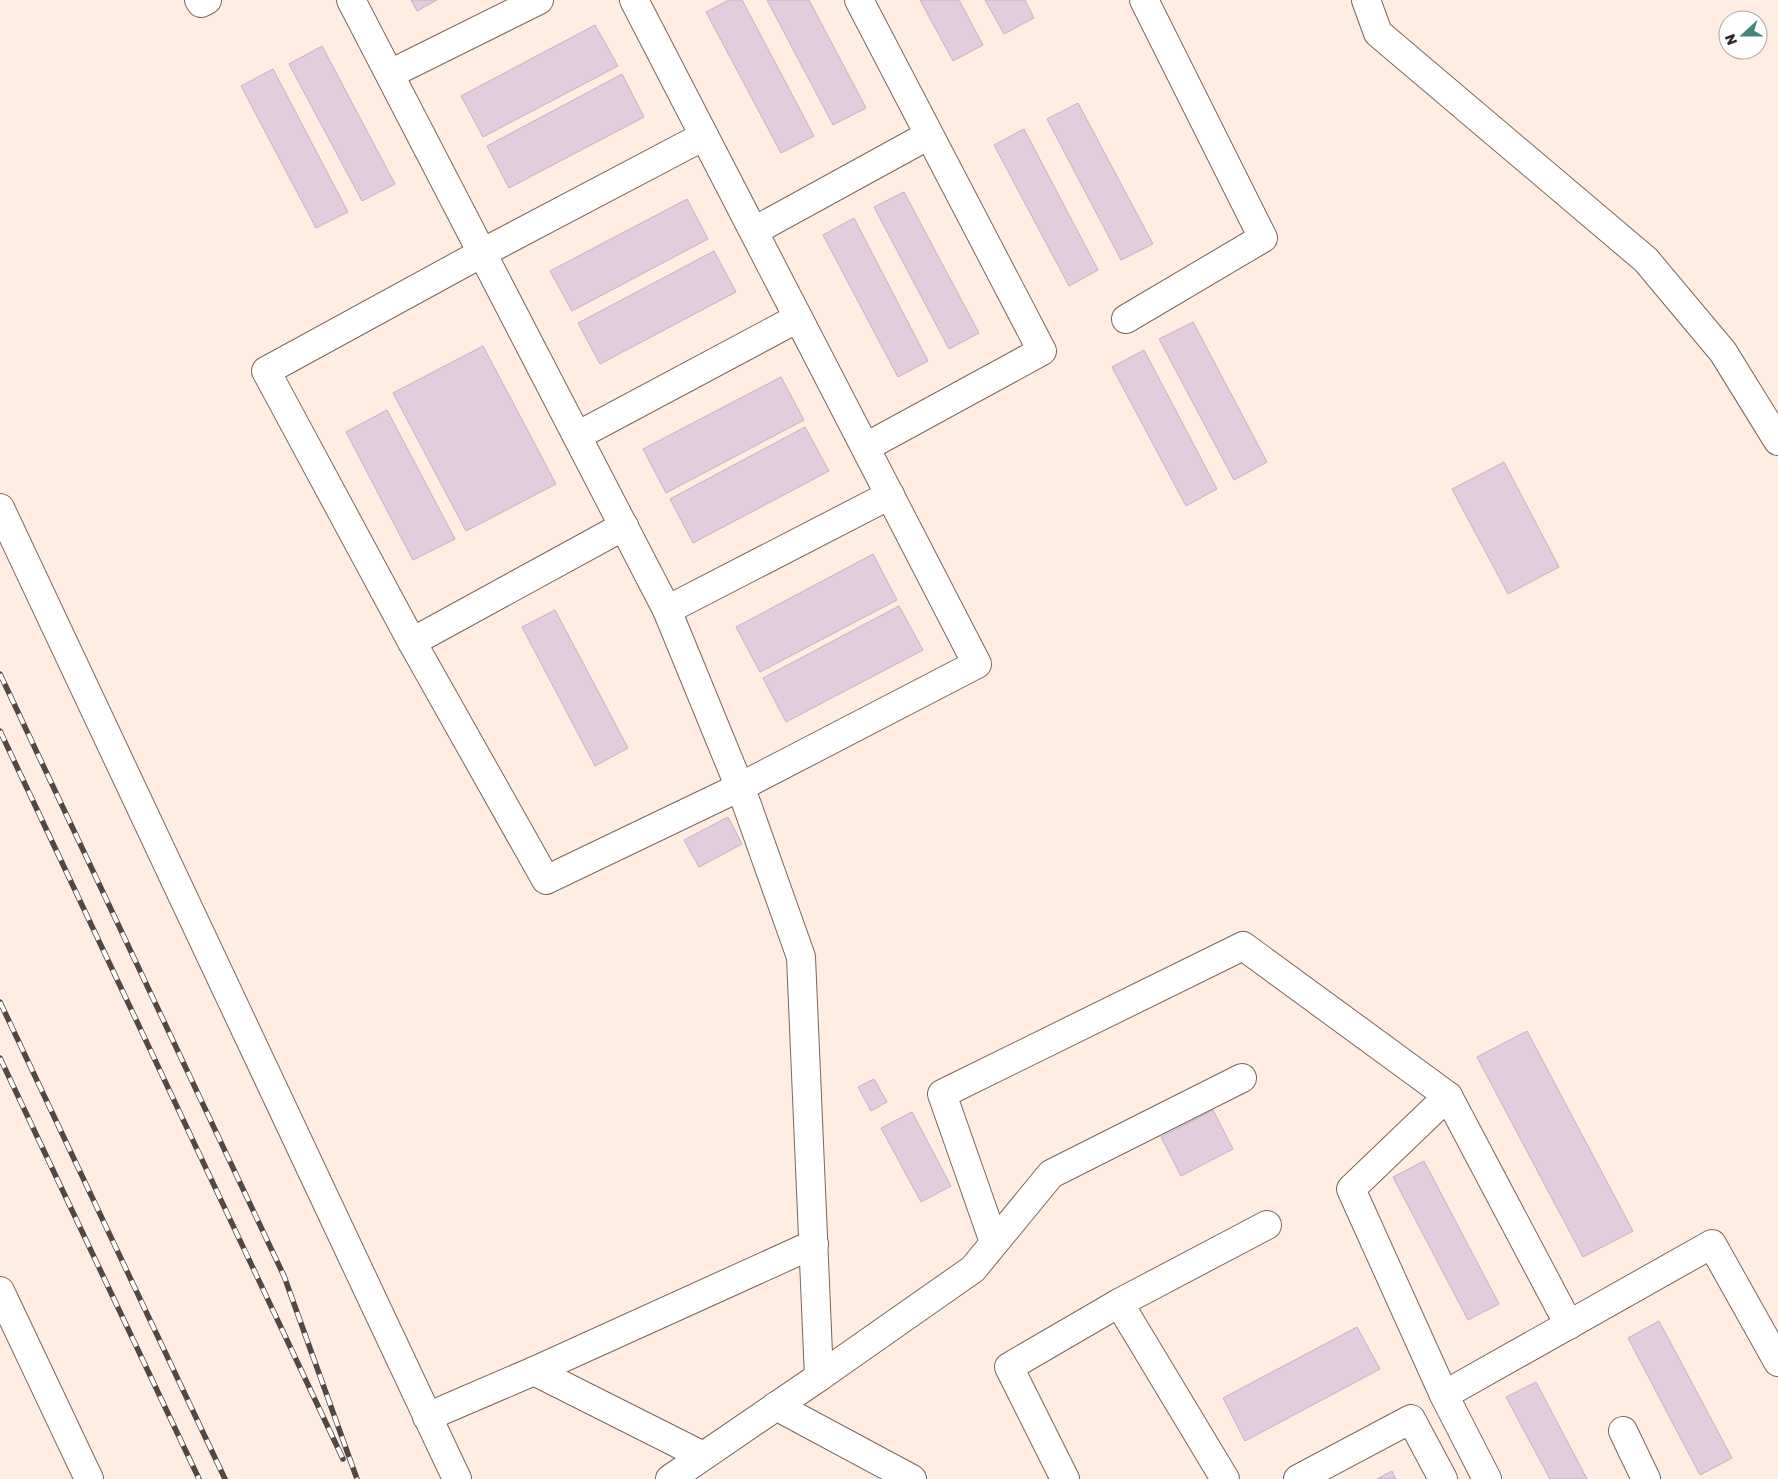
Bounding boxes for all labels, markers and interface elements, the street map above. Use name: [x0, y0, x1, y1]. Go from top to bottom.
north arrow: [1718, 10, 1768, 60]
text: N: [1721, 32, 1740, 48]

